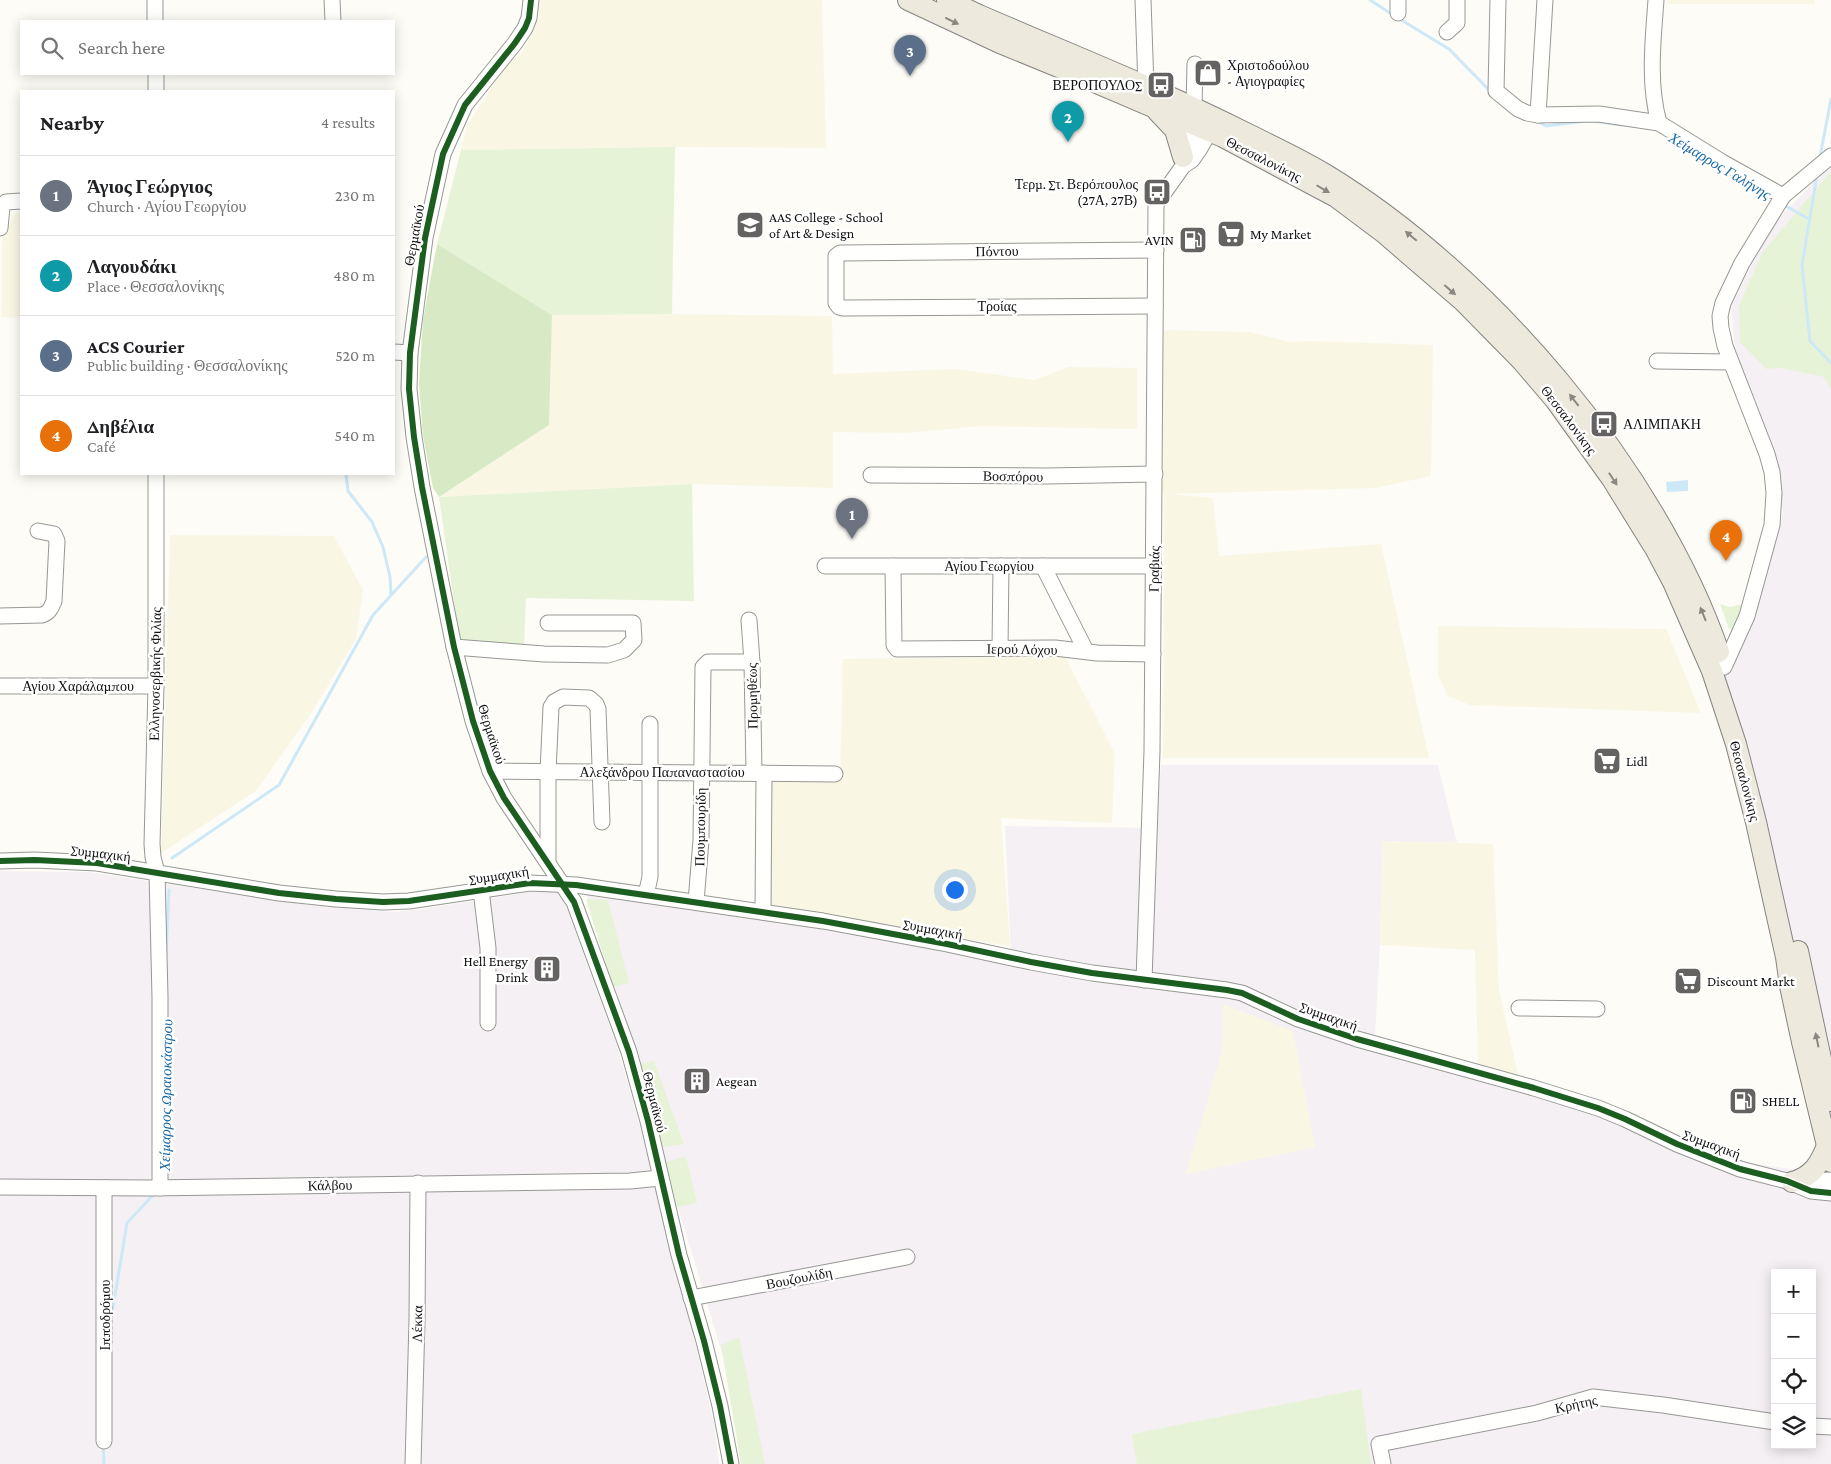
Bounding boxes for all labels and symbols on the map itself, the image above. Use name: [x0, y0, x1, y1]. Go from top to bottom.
one-way arrow: [945, 17, 959, 25]
pin: 3: [894, 35, 926, 76]
place label: Χριστοδούλου - Αγιογραφίες: [1227, 57, 1309, 89]
shop icon: Χριστοδούλου - Αγιογραφίες: [1193, 58, 1223, 88]
bus stop icon: ΒΕΡΟΠΟΥΛΟΣ: [1146, 70, 1176, 100]
place label: ΒΕΡΟΠΟΥΛΟΣ: [1052, 77, 1142, 93]
pin: 2: [1052, 101, 1084, 142]
water label: Χείμαρρος Γαλήνης: [1665, 129, 1775, 204]
street label: Θεσσαλονίκης: [1224, 133, 1305, 185]
place label: Τερμ. Στ. Βερόπουλος (27Α, 27Β): [1015, 176, 1138, 209]
bus stop icon: Τερμ. Στ. Βερόπουλος (27Α, 27Β): [1142, 177, 1172, 207]
one-way arrow: [1316, 185, 1329, 194]
street label: Θερμαϊκού: [401, 203, 427, 267]
place label: AAS College - School of Art & Design: [769, 209, 884, 241]
school or university icon: AAS College - School of Art & Design: [735, 210, 765, 240]
supermarket icon: My Market: [1216, 219, 1246, 249]
fuel station icon: AVIN: [1178, 225, 1208, 255]
place label: My Market: [1250, 226, 1311, 242]
one-way arrow: [1404, 230, 1417, 241]
place label: AVIN: [1145, 232, 1174, 248]
street label: Πόντου: [975, 243, 1019, 259]
one-way arrow: [1444, 284, 1457, 295]
street label: Τροίας: [977, 298, 1017, 314]
street label: Θεσσαλονίκης: [1538, 382, 1600, 458]
one-way arrow: [1569, 394, 1579, 407]
bus stop icon: ΑΛΙΜΠΑΚΗ: [1589, 409, 1619, 439]
place label: ΑΛΙΜΠΑΚΗ: [1623, 416, 1701, 432]
street label: Βοσπόρου: [983, 467, 1043, 485]
one-way arrow: [1608, 472, 1617, 486]
pin: 1: [836, 498, 868, 539]
pin: 4: [1710, 520, 1742, 561]
street label: Γραβιάς: [1146, 545, 1162, 592]
street label: Αγίου Γεωργίου: [944, 558, 1034, 574]
street label: Ελληνοσερβικής Φιλίας: [146, 606, 164, 741]
one-way arrow: [1699, 606, 1707, 621]
street label: Ιερού Λόχου: [986, 640, 1058, 658]
street label: Προμηθέως: [743, 662, 761, 729]
street label: Αγίου Χαράλαμπου: [22, 678, 134, 694]
street label: Θερμαϊκού: [475, 702, 509, 766]
street label: Θεσσαλονίκης: [1727, 739, 1763, 823]
supermarket icon: Lidl: [1592, 746, 1622, 776]
place label: Lidl: [1626, 753, 1648, 769]
street label: Αλεξάνδρου Παπαναστασίου: [579, 764, 745, 780]
street label: Πουμπουρίδη: [691, 787, 709, 867]
street label: Συμμαχική: [70, 841, 132, 865]
street label: Συμμαχική: [468, 863, 530, 887]
your location: [942, 877, 968, 903]
street label: Συμμαχική: [902, 915, 964, 943]
place label: Hell Energy Drink: [463, 953, 529, 985]
building icon: Hell Energy Drink: [532, 954, 562, 984]
supermarket icon: Discount Markt: [1673, 966, 1703, 996]
place label: Discount Markt: [1707, 973, 1795, 989]
street label: Συμμαχική: [1298, 998, 1360, 1034]
water label: Χείμαρρος Ωραιοκάστρου: [157, 1019, 176, 1172]
one-way arrow: [1813, 1033, 1821, 1048]
building icon: Aegean: [682, 1066, 712, 1096]
street label: Θερμαϊκού: [640, 1070, 670, 1134]
place label: Aegean: [716, 1073, 757, 1089]
fuel station icon: SHELL: [1728, 1086, 1758, 1116]
place label: SHELL: [1762, 1093, 1799, 1109]
street label: Συμμαχική: [1681, 1126, 1743, 1162]
street label: Κάλβου: [307, 1177, 353, 1193]
street label: Βουζουλίδη: [765, 1264, 833, 1292]
street label: Ιπποδρόμου: [97, 1279, 113, 1351]
street label: Λέκκα: [409, 1305, 425, 1343]
street label: Κρήτης: [1553, 1392, 1599, 1416]

